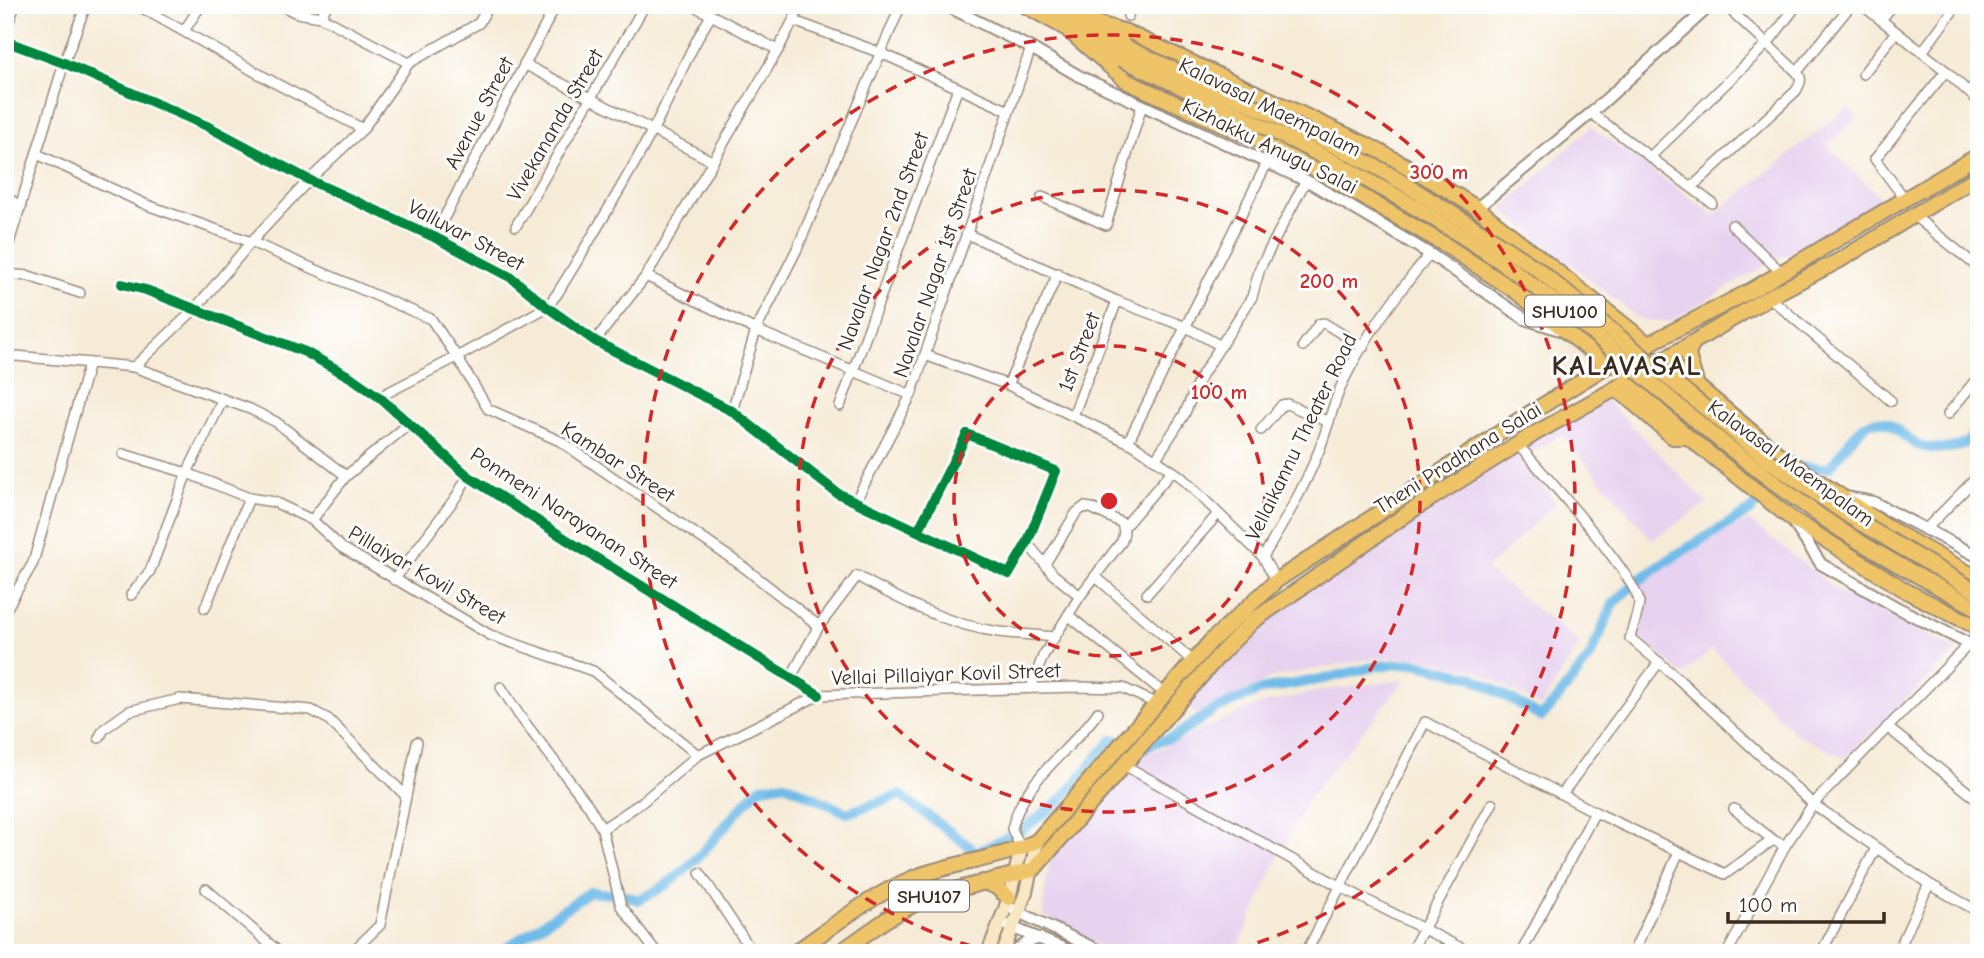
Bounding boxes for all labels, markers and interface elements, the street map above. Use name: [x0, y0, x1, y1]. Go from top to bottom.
street label: Vivekananda Street: [502, 44, 609, 205]
street label: Avenue Street: [439, 52, 519, 173]
street label: Kalavasal Maempalam: [1175, 52, 1365, 162]
street label: Kizhakku Anugu Salai: [1179, 93, 1361, 199]
street label: Navalar Nagar 2nd Street: [832, 128, 934, 353]
text: 300 m: [1410, 160, 1468, 184]
street label: Navalar Nagar 1st Street: [888, 164, 982, 381]
street label: Valluvar Street: [404, 194, 529, 276]
text: 200 m: [1300, 269, 1358, 293]
road number: SHU100: [1525, 296, 1605, 326]
street label: 1st Street: [1053, 308, 1105, 395]
street label: Vellaikannu Theater Road: [1240, 330, 1362, 544]
district label: KALAVASAL: [1551, 350, 1703, 382]
text: 100 m: [1191, 380, 1247, 404]
street label: Kalavasal Maempalam: [1703, 395, 1879, 531]
street label: Theni Pradhana Salai: [1370, 397, 1546, 519]
street label: Kambar Street: [557, 417, 680, 508]
street label: Ponmeni Narayanan Street: [466, 442, 683, 594]
centre of rings: [1097, 489, 1121, 513]
street label: Pillaiyar Kovil Street: [344, 520, 510, 630]
street label: Vellai Pillaiyar Kovil Street: [831, 658, 1062, 690]
road number: SHU107: [889, 880, 969, 912]
scale bar: [1728, 881, 1884, 925]
text: 100 m: [1739, 893, 1797, 917]

